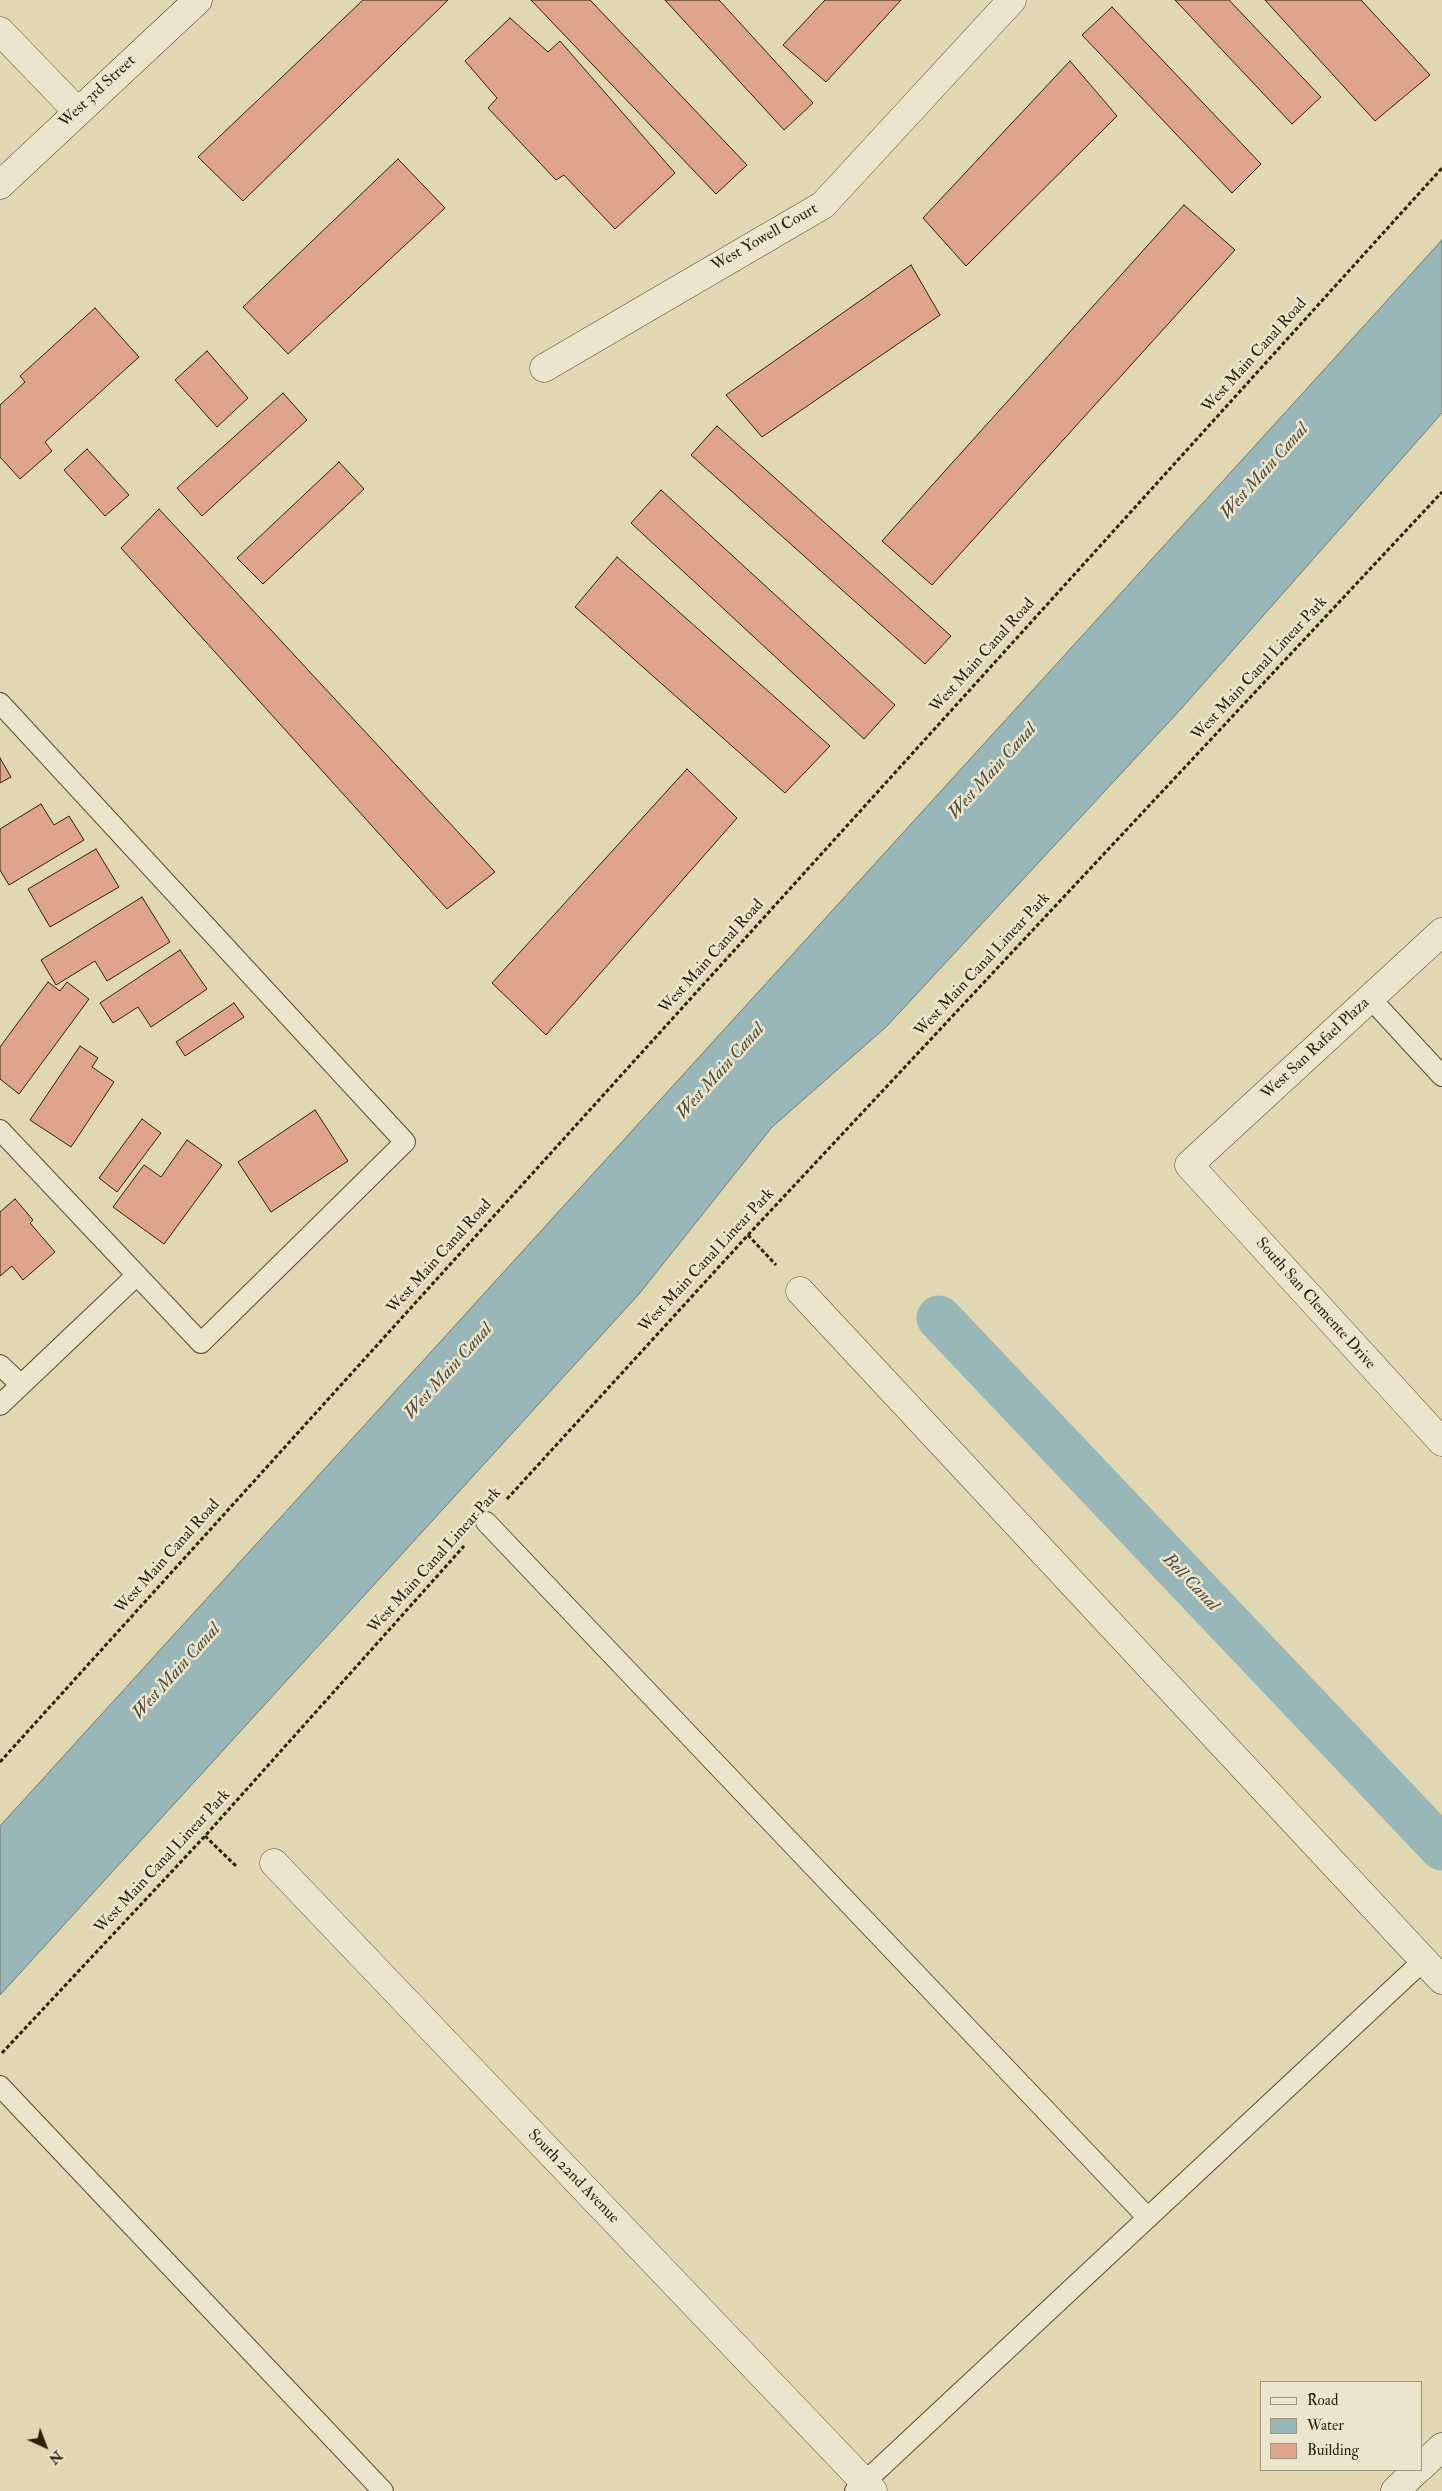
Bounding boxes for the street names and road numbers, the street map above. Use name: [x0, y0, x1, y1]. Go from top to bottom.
street label: West 3rd Street: [56, 52, 140, 132]
street label: West Yowell Court: [708, 200, 822, 276]
street label: West Main Canal Road: [1199, 295, 1311, 417]
street label: West Main Canal Linear Park: [1188, 593, 1332, 745]
street label: West Main Canal Road: [927, 595, 1039, 717]
street label: West Main Canal Linear Park: [911, 889, 1055, 1041]
street label: West Main Canal Road: [656, 896, 768, 1018]
street label: West San Rafael Plaza: [1258, 994, 1374, 1104]
street label: West Main Canal Linear Park: [635, 1185, 779, 1337]
street label: West Main Canal Road: [384, 1196, 496, 1318]
street label: South San Clemente Drive: [1251, 1234, 1379, 1374]
street label: West Main Canal Linear Park: [364, 1484, 506, 1638]
street label: West Main Canal Road: [112, 1496, 224, 1618]
street label: West Main Canal Linear Park: [91, 1786, 235, 1938]
street label: South 22nd Avenue: [523, 2126, 623, 2228]

